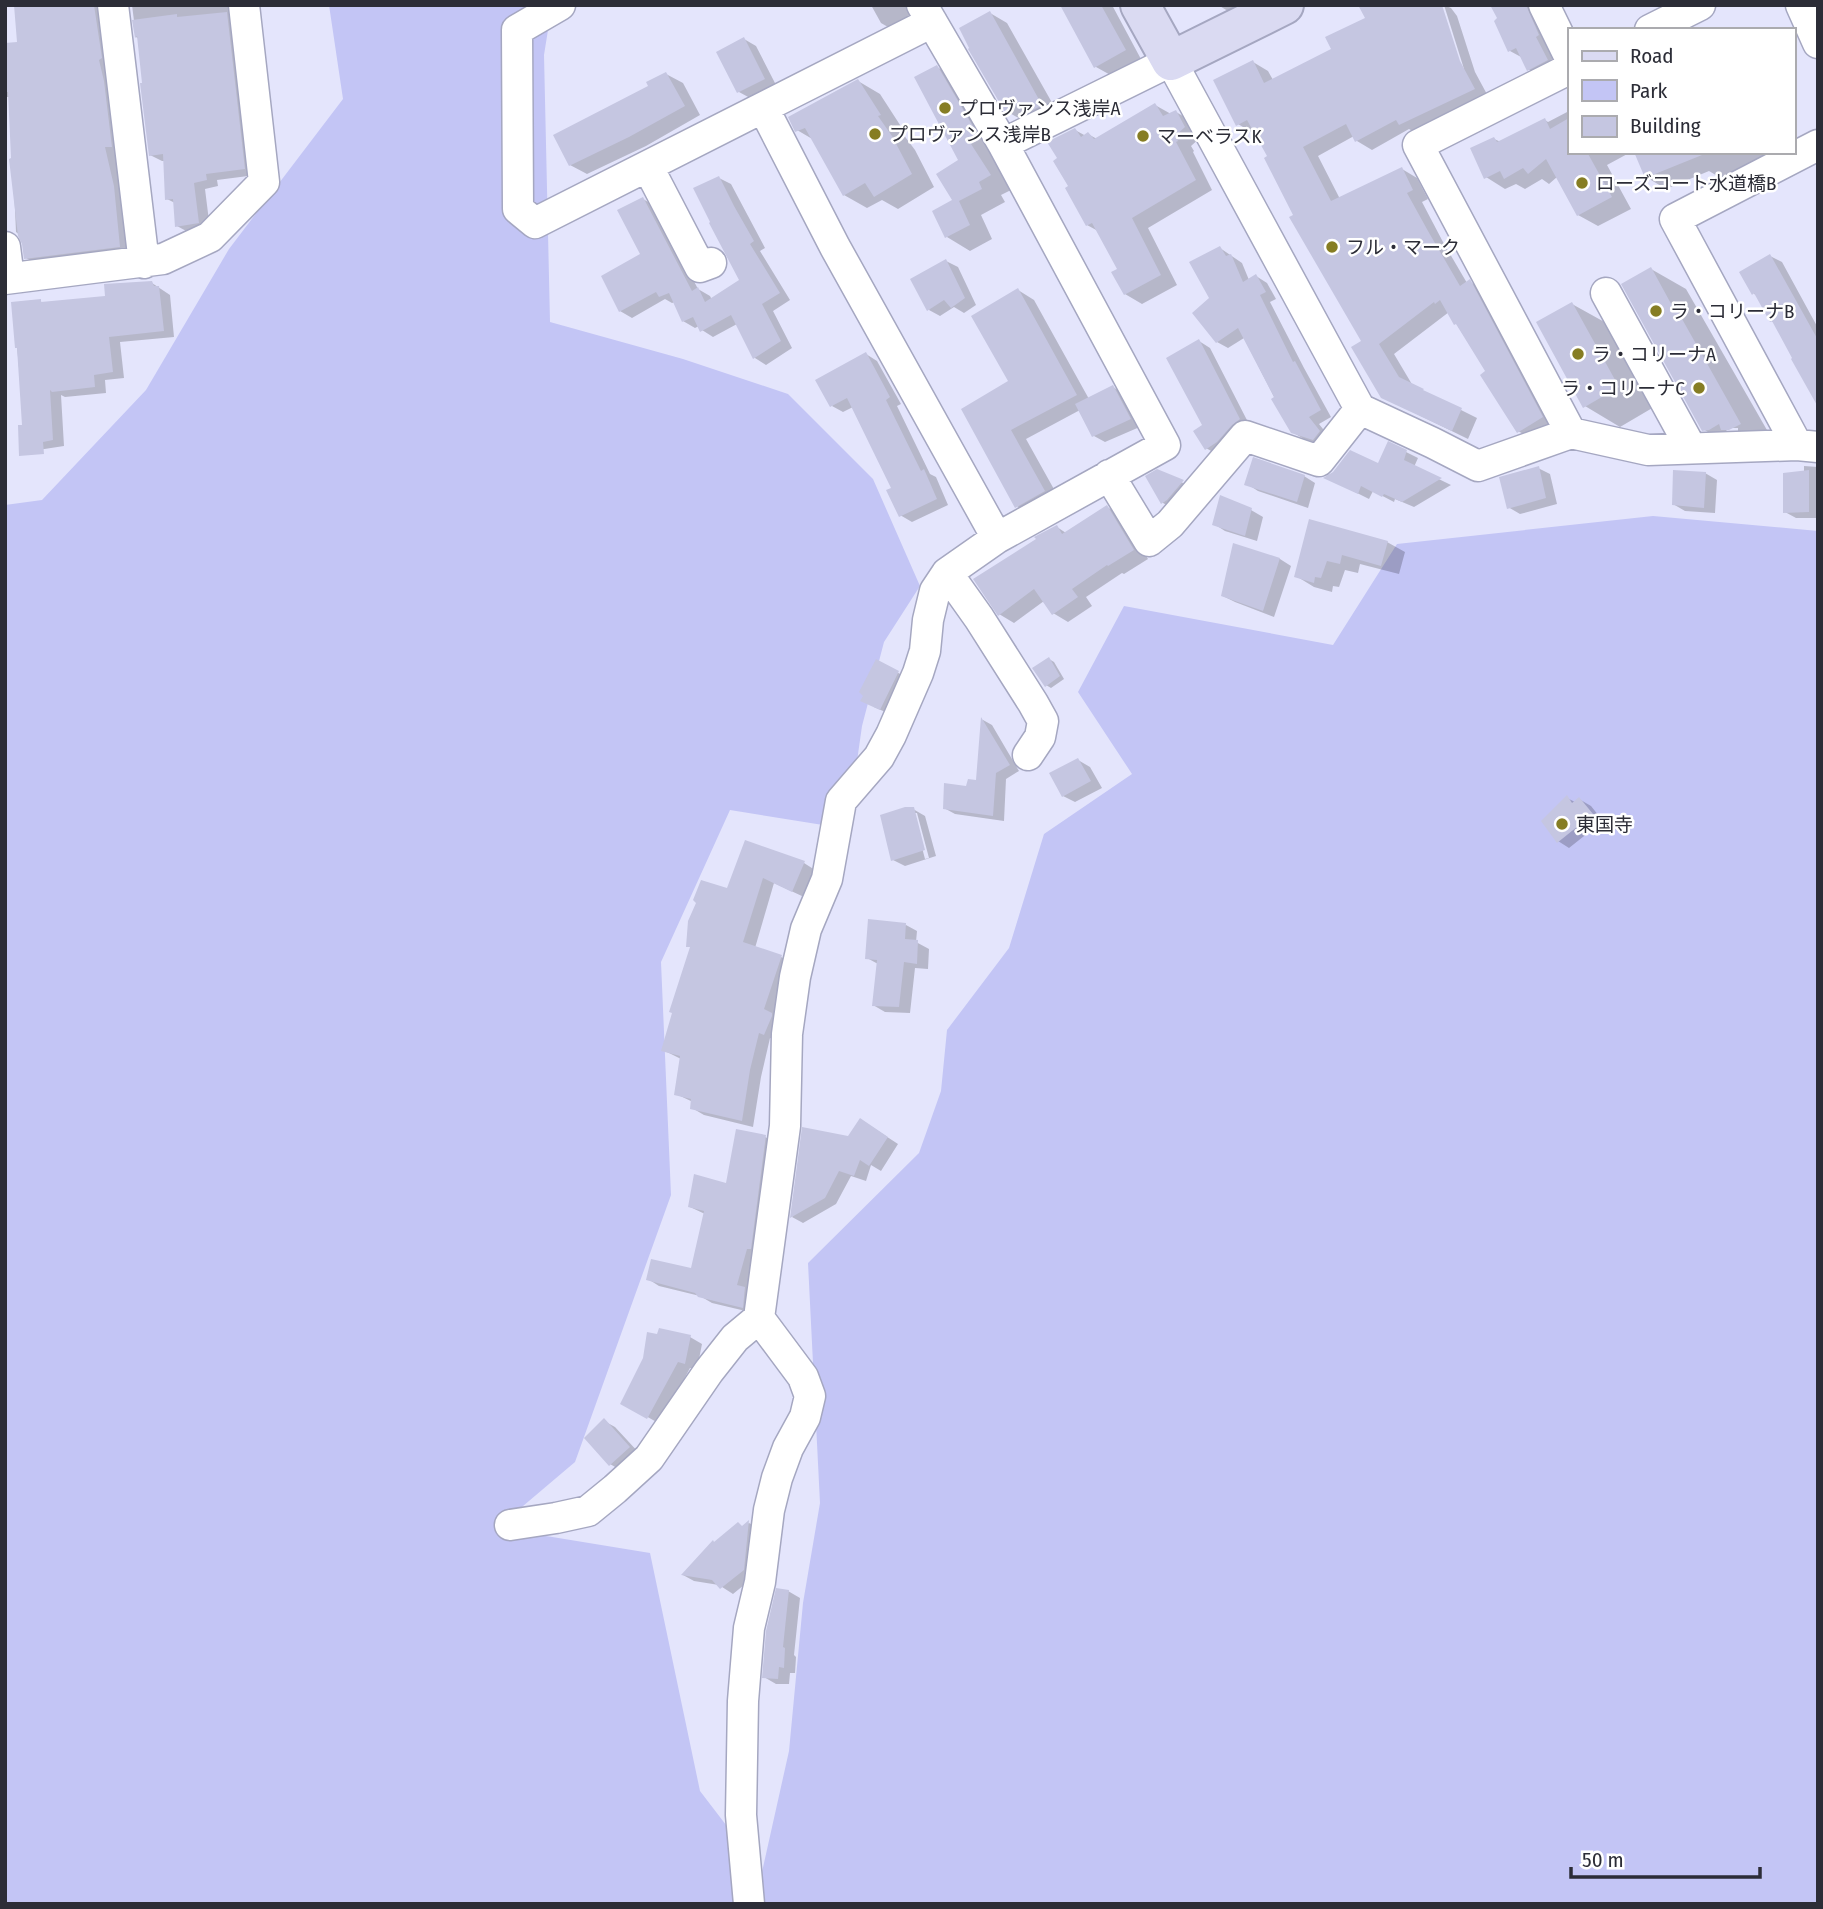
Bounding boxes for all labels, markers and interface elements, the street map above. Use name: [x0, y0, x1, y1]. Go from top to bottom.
legend: [1568, 28, 1795, 154]
text: Road: [1630, 43, 1674, 69]
text: Park: [1630, 78, 1668, 104]
place label: プロヴァンス浅岸A: [959, 97, 1121, 120]
marker: プロヴァンス浅岸A: [937, 100, 953, 116]
text: Building: [1630, 113, 1701, 139]
place label: プロヴァンス浅岸B: [889, 123, 1051, 146]
place label: マーベラスK: [1157, 125, 1263, 148]
marker: プロヴァンス浅岸B: [867, 126, 883, 142]
marker: マーベラスK: [1135, 128, 1151, 144]
place label: ローズコート水道橋B: [1596, 172, 1776, 195]
marker: ローズコート水道橋B: [1574, 175, 1590, 191]
place label: フル・マーク: [1346, 236, 1460, 259]
marker: フル・マーク: [1324, 239, 1340, 255]
place label: ラ・コリーナB: [1670, 300, 1794, 323]
marker: ラ・コリーナB: [1648, 303, 1664, 319]
place label: ラ・コリーナA: [1592, 343, 1716, 366]
marker: ラ・コリーナA: [1570, 346, 1586, 362]
place label: ラ・コリーナC: [1561, 377, 1685, 400]
marker: ラ・コリーナC: [1691, 380, 1707, 396]
place label: 東国寺: [1576, 813, 1633, 836]
marker: 東国寺: [1554, 816, 1570, 832]
scale bar: [1571, 1836, 1760, 1880]
text: 50 m: [1582, 1847, 1624, 1873]

